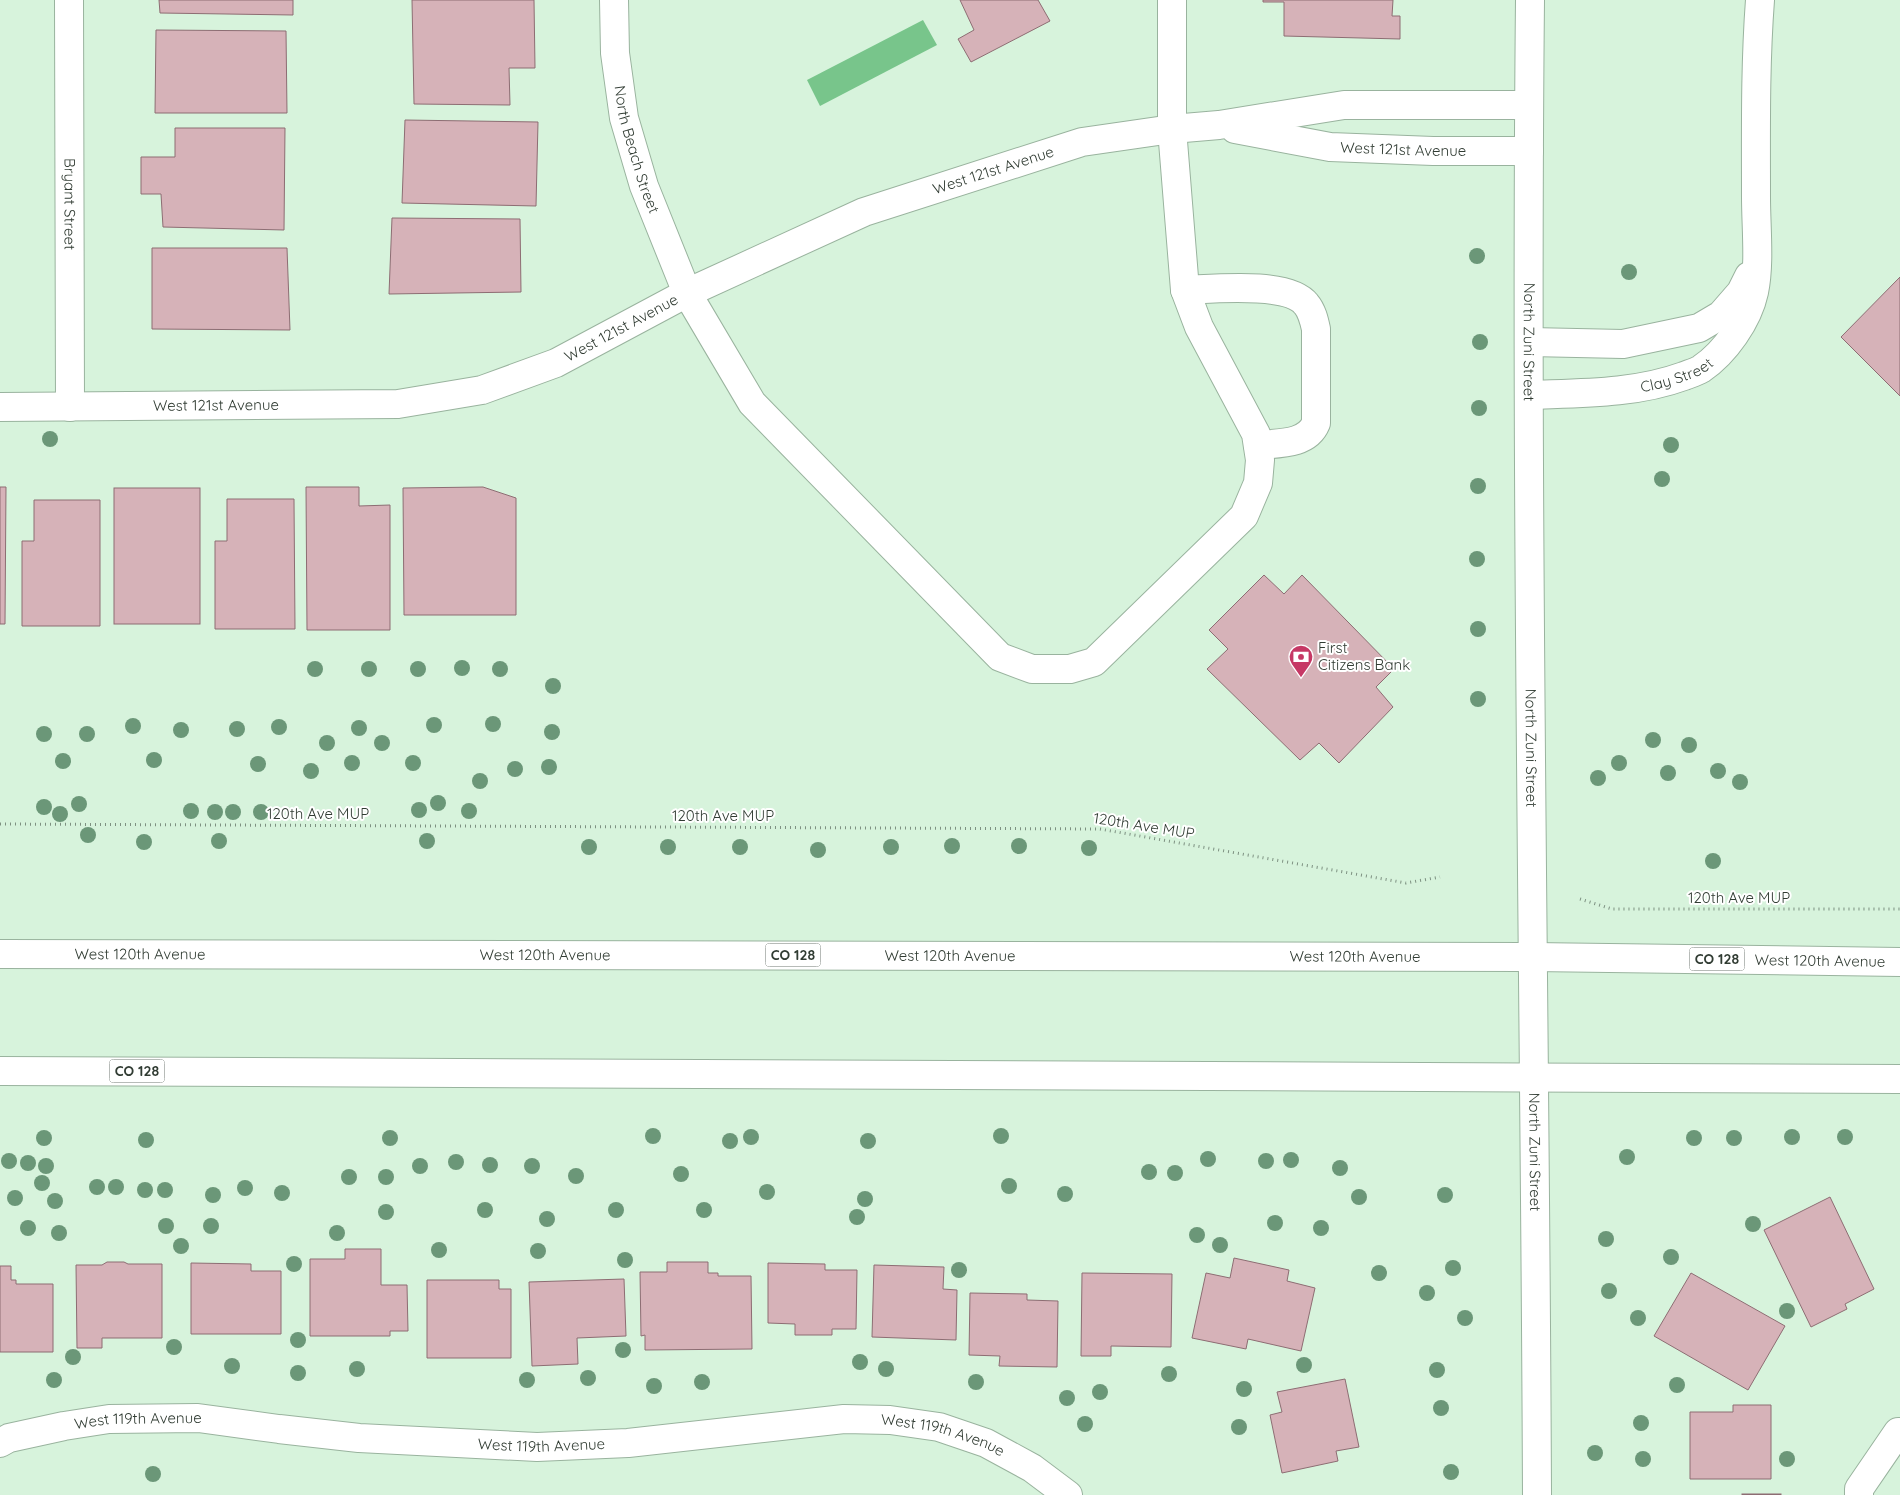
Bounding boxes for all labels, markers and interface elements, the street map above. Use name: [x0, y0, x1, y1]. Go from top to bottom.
street label: North Beach Street: [611, 84, 664, 216]
street label: West 121st Avenue: [1340, 137, 1466, 160]
street label: West 121st Avenue: [930, 142, 1056, 198]
street label: Bryant Street: [60, 158, 80, 250]
street label: North Zuni Street: [1520, 283, 1539, 401]
street label: West 121st Avenue: [561, 290, 681, 366]
street label: Clay Street: [1639, 354, 1717, 396]
street label: West 121st Avenue: [153, 395, 279, 415]
place label: First Citizens Bank: [1318, 638, 1410, 674]
bank icon: First Citizens Bank: [1288, 644, 1314, 678]
street label: North Zuni Street: [1521, 689, 1541, 807]
street label: 120th Ave MUP: [267, 804, 369, 823]
street label: 120th Ave MUP: [672, 806, 774, 825]
street label: 120th Ave MUP: [1092, 808, 1196, 843]
street label: 120th Ave MUP: [1688, 888, 1790, 907]
street label: West 120th Avenue: [75, 944, 205, 963]
road number: CO 128: [766, 944, 820, 966]
street label: West 120th Avenue: [480, 945, 610, 964]
street label: West 120th Avenue: [885, 946, 1015, 965]
street label: West 120th Avenue: [1290, 947, 1420, 966]
road number: CO 128: [1690, 948, 1744, 971]
street label: West 120th Avenue: [1754, 950, 1886, 971]
road number: CO 128: [110, 1060, 164, 1082]
street label: North Zuni Street: [1525, 1093, 1545, 1211]
street label: West 119th Avenue: [73, 1408, 202, 1433]
street label: West 119th Avenue: [881, 1410, 1008, 1460]
street label: West 119th Avenue: [477, 1434, 606, 1456]

